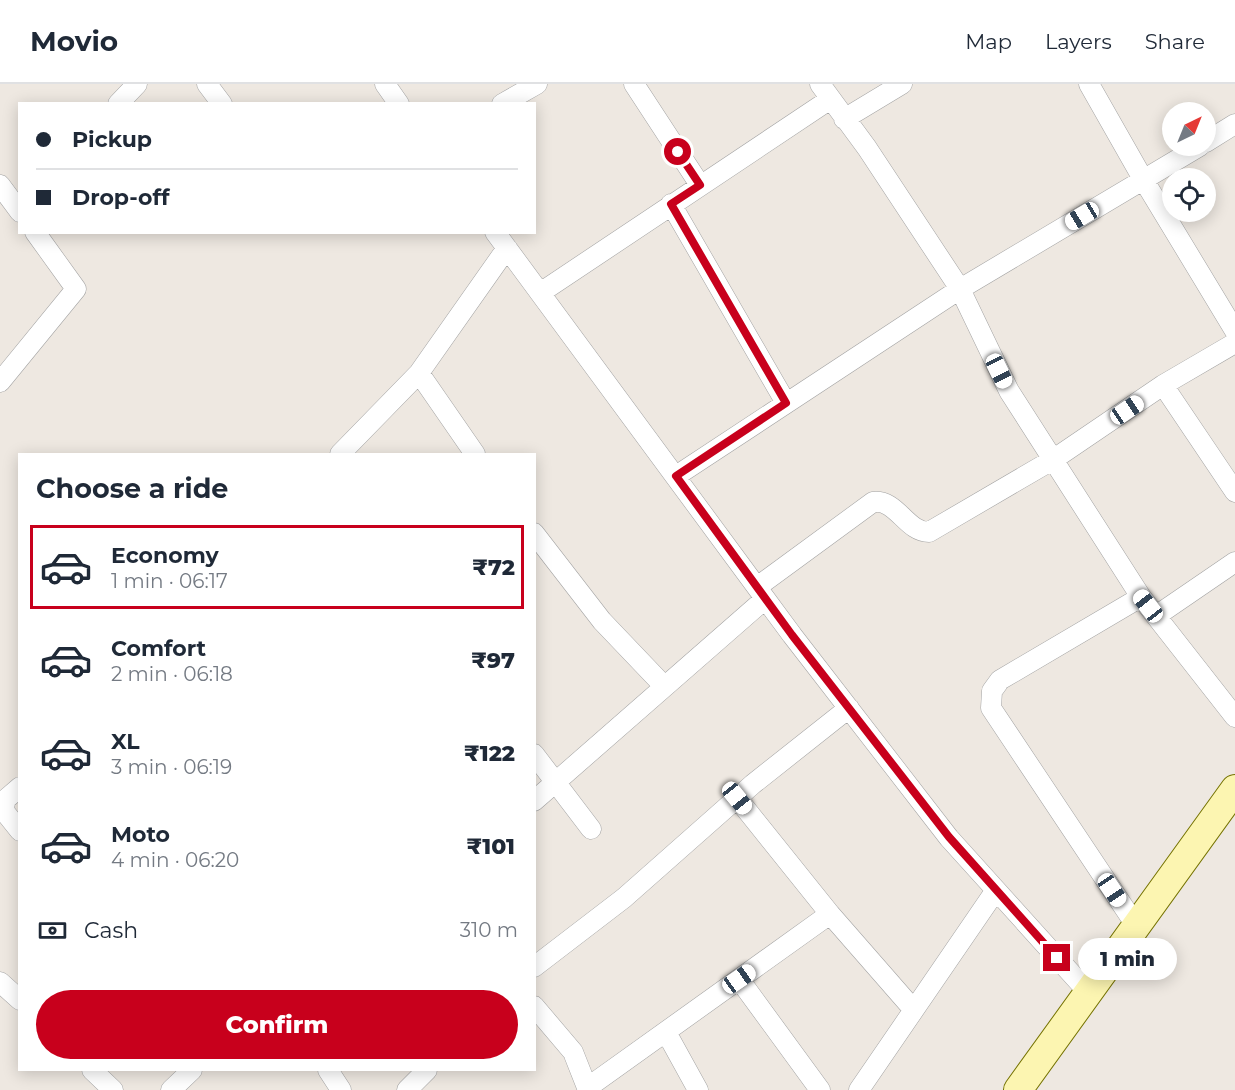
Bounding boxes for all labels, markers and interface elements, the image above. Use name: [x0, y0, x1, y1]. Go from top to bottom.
text: Movio: [30, 24, 118, 58]
text: Map: [965, 29, 1012, 54]
text: Layers: [1045, 29, 1112, 54]
text: Share: [1145, 29, 1205, 54]
north arrow: [1162, 102, 1216, 156]
map controls: [1162, 102, 1216, 222]
text: Pickup: [72, 126, 152, 153]
route start: [664, 138, 691, 165]
button: locate: [1162, 168, 1216, 222]
text: Drop-off: [72, 184, 170, 211]
car: [1062, 199, 1102, 233]
car: [983, 351, 1015, 391]
car: [1107, 392, 1147, 428]
text: Choose a ride: [36, 472, 228, 505]
icon: car: [39, 540, 93, 594]
text: Economy: [111, 542, 219, 569]
text: ₹72: [472, 554, 515, 581]
text: 1 min · 06:17: [111, 569, 228, 593]
car: [1130, 586, 1166, 626]
icon: car: [39, 633, 93, 687]
text: Comfort: [111, 635, 206, 662]
text: ₹97: [471, 647, 515, 674]
text: 2 min · 06:18: [111, 662, 233, 686]
icon: car: [39, 726, 93, 780]
text: XL: [111, 728, 140, 755]
text: ₹122: [464, 740, 515, 767]
text: 3 min · 06:19: [111, 755, 232, 779]
car: [719, 778, 755, 818]
icon: car: [39, 819, 93, 873]
text: Moto: [111, 821, 170, 848]
text: ₹101: [466, 833, 515, 860]
text: 4 min · 06:20: [111, 848, 239, 872]
car: [1094, 870, 1130, 910]
icon: cash: [36, 914, 69, 947]
text: Cash: [84, 917, 138, 944]
text: 310 m: [460, 918, 518, 942]
callout: 1 min: [1078, 937, 1177, 979]
route end: [1043, 944, 1070, 971]
text: 1 min: [1100, 947, 1155, 971]
car: [719, 961, 759, 997]
button: Confirm: [36, 990, 518, 1059]

